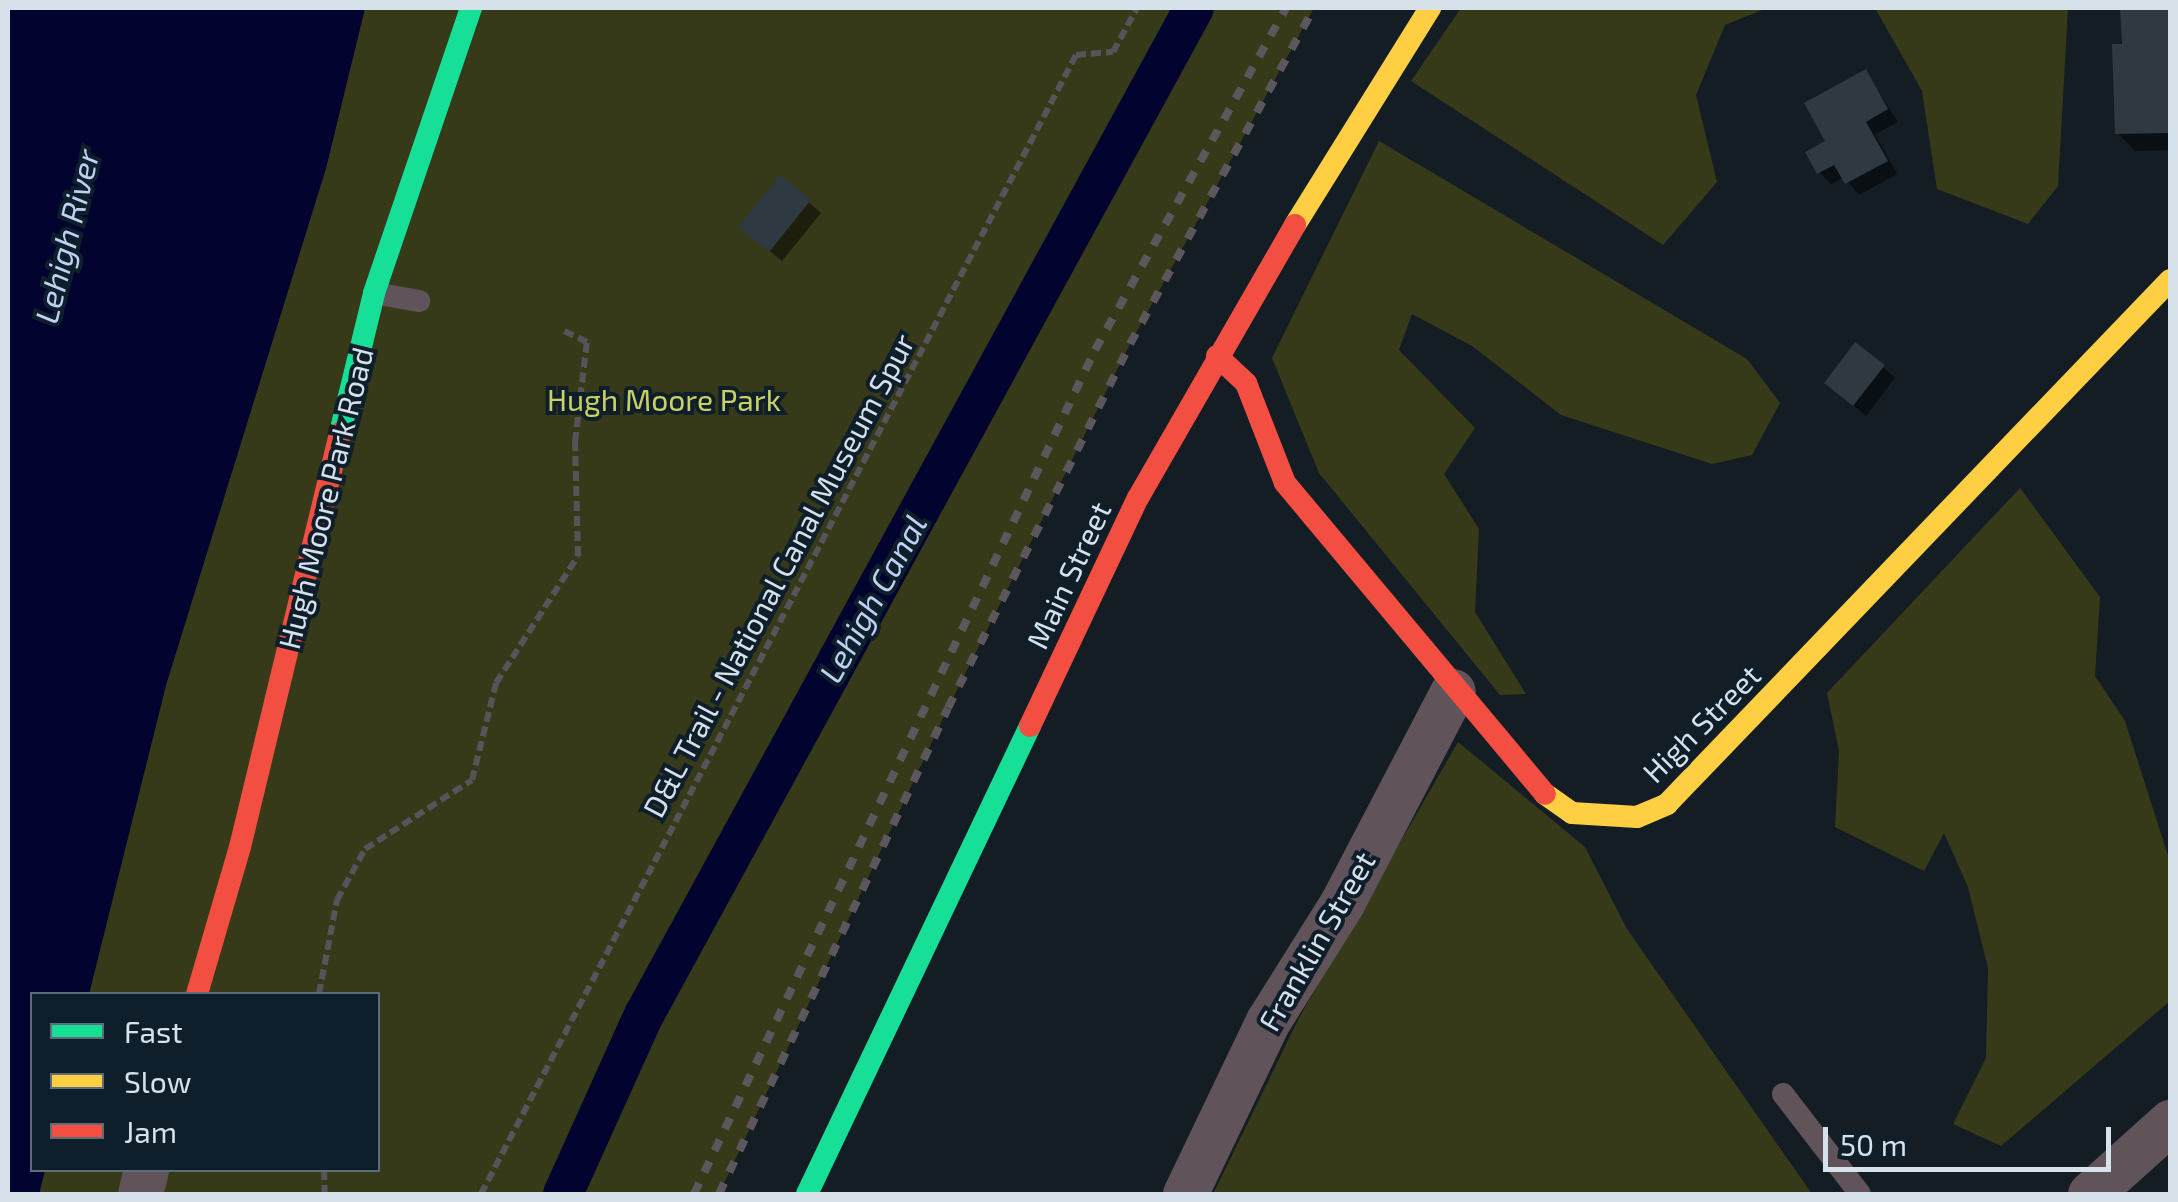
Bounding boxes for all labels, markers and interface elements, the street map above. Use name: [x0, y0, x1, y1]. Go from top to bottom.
water label: Lehigh River: [26, 145, 106, 327]
street label: D&L Trail - National Canal Museum Spur: [634, 326, 922, 824]
street label: Hugh Moore Park Road: [270, 343, 380, 653]
park label: Hugh Moore Park: [547, 381, 781, 417]
street label: Main Street: [1018, 496, 1118, 654]
water label: Lehigh Canal: [810, 507, 934, 689]
street label: High Street: [1635, 657, 1767, 789]
street label: Franklin Street: [1250, 845, 1382, 1037]
legend: [30, 992, 380, 1172]
text: Fast: [124, 1013, 183, 1049]
text: Slow: [124, 1063, 191, 1099]
scale bar: [1828, 1107, 2116, 1169]
text: Jam: [124, 1113, 177, 1149]
text: 50 m: [1840, 1126, 1907, 1162]

